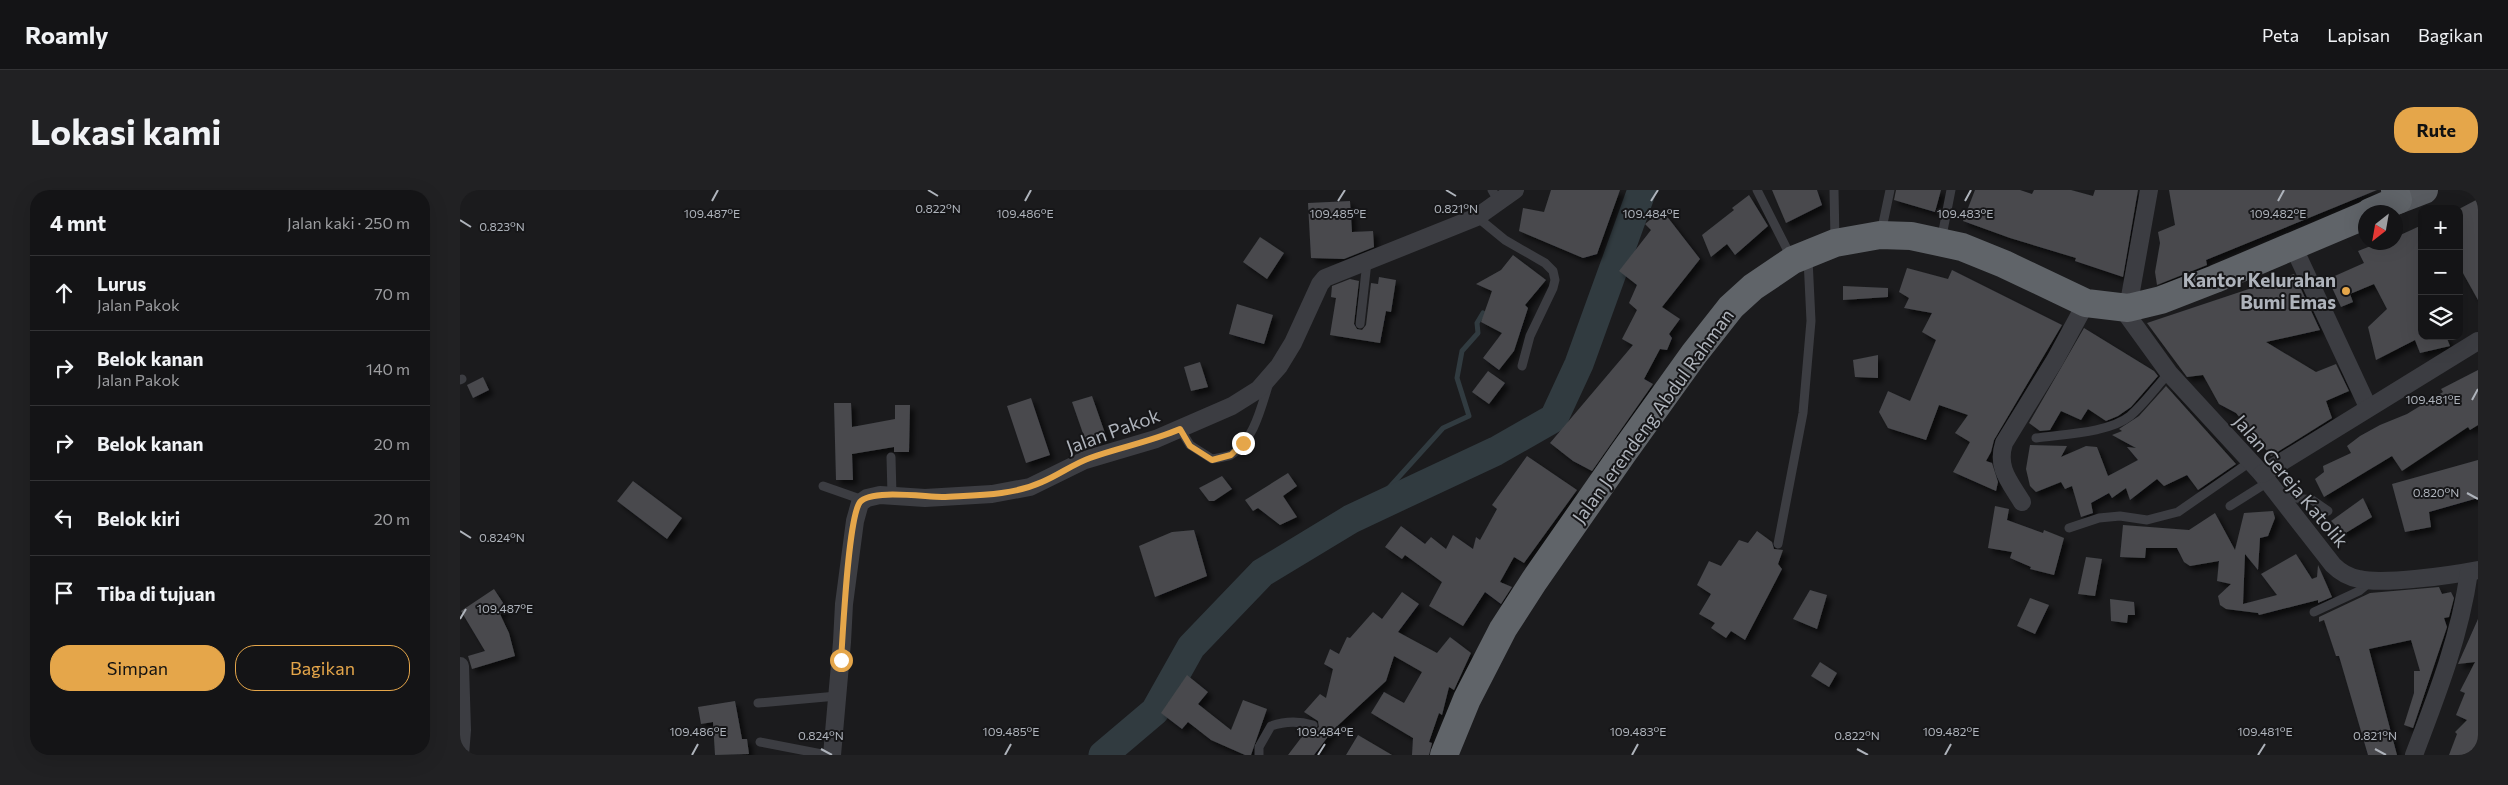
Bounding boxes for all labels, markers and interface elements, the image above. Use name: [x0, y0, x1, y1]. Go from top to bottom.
text: Roamly: [25, 20, 108, 49]
text: Peta: [2262, 24, 2299, 46]
text: Lapisan: [2327, 24, 2390, 46]
text: Bagikan: [2418, 24, 2483, 46]
button: Rute: [2394, 107, 2478, 153]
text: Lokasi kami: [30, 109, 221, 152]
text: 0.822°N: [915, 201, 961, 215]
text: 0.821°N: [1434, 201, 1478, 215]
north arrow: [2358, 205, 2403, 250]
map controls: [2418, 205, 2463, 340]
button: +: [2418, 205, 2463, 250]
text: 109.487°E: [684, 206, 740, 220]
text: 109.486°E: [996, 206, 1054, 220]
text: 109.485°E: [1310, 206, 1366, 220]
text: 109.484°E: [1622, 206, 1680, 220]
text: 109.483°E: [1937, 206, 1993, 220]
text: 109.482°E: [2250, 206, 2306, 220]
text: 4 mnt: [50, 210, 106, 235]
text: Jalan kaki · 250 m: [287, 213, 410, 232]
text: 0.823°N: [479, 219, 525, 233]
button: −: [2418, 250, 2463, 295]
place label: Kantor Kelurahan Bumi Emas: [2183, 268, 2336, 313]
text: Lurus: [97, 272, 146, 295]
icon: ahead: [50, 279, 78, 307]
text: 70 m: [374, 284, 410, 303]
marker: Kantor Kelurahan Bumi Emas: [2340, 285, 2352, 297]
text: Jalan Pakok: [97, 295, 180, 314]
button: layers: [2418, 295, 2463, 340]
street label: Jalan Jerendeng Abdul Rahman: [1567, 304, 1738, 527]
text: Belok kanan: [97, 347, 204, 370]
icon: right: [50, 354, 78, 382]
text: 140 m: [366, 359, 410, 378]
text: Jalan Pakok: [97, 370, 180, 389]
text: 109.481°E: [2405, 392, 2461, 406]
street label: Jalan Pakok: [1063, 403, 1163, 458]
street label: Jalan Gereja Katolik: [2229, 410, 2354, 552]
icon: right: [50, 429, 78, 457]
text: Belok kanan: [97, 432, 204, 455]
route end: [1232, 432, 1255, 455]
text: 20 m: [374, 434, 410, 453]
text: 0.820°N: [2413, 485, 2459, 499]
icon: left: [50, 504, 78, 532]
text: Belok kiri: [97, 507, 180, 530]
text: 20 m: [374, 509, 410, 528]
text: 0.824°N: [479, 530, 525, 544]
icon: arrive: [50, 579, 78, 607]
text: Tiba di tujuan: [97, 582, 215, 605]
text: 109.487°E: [477, 601, 533, 615]
button: Simpan: [50, 645, 225, 691]
button: Bagikan: [235, 645, 410, 691]
route start: [830, 649, 853, 672]
text: 109.486°E: [669, 724, 727, 738]
text: 109.485°E: [983, 724, 1039, 738]
text: 109.484°E: [1296, 724, 1354, 738]
text: 109.483°E: [1610, 724, 1666, 738]
text: 109.482°E: [1923, 724, 1979, 738]
text: 109.481°E: [2237, 724, 2293, 738]
text: 0.824°N: [798, 728, 844, 742]
text: 0.822°N: [1834, 728, 1880, 742]
text: 0.821°N: [2353, 728, 2397, 742]

